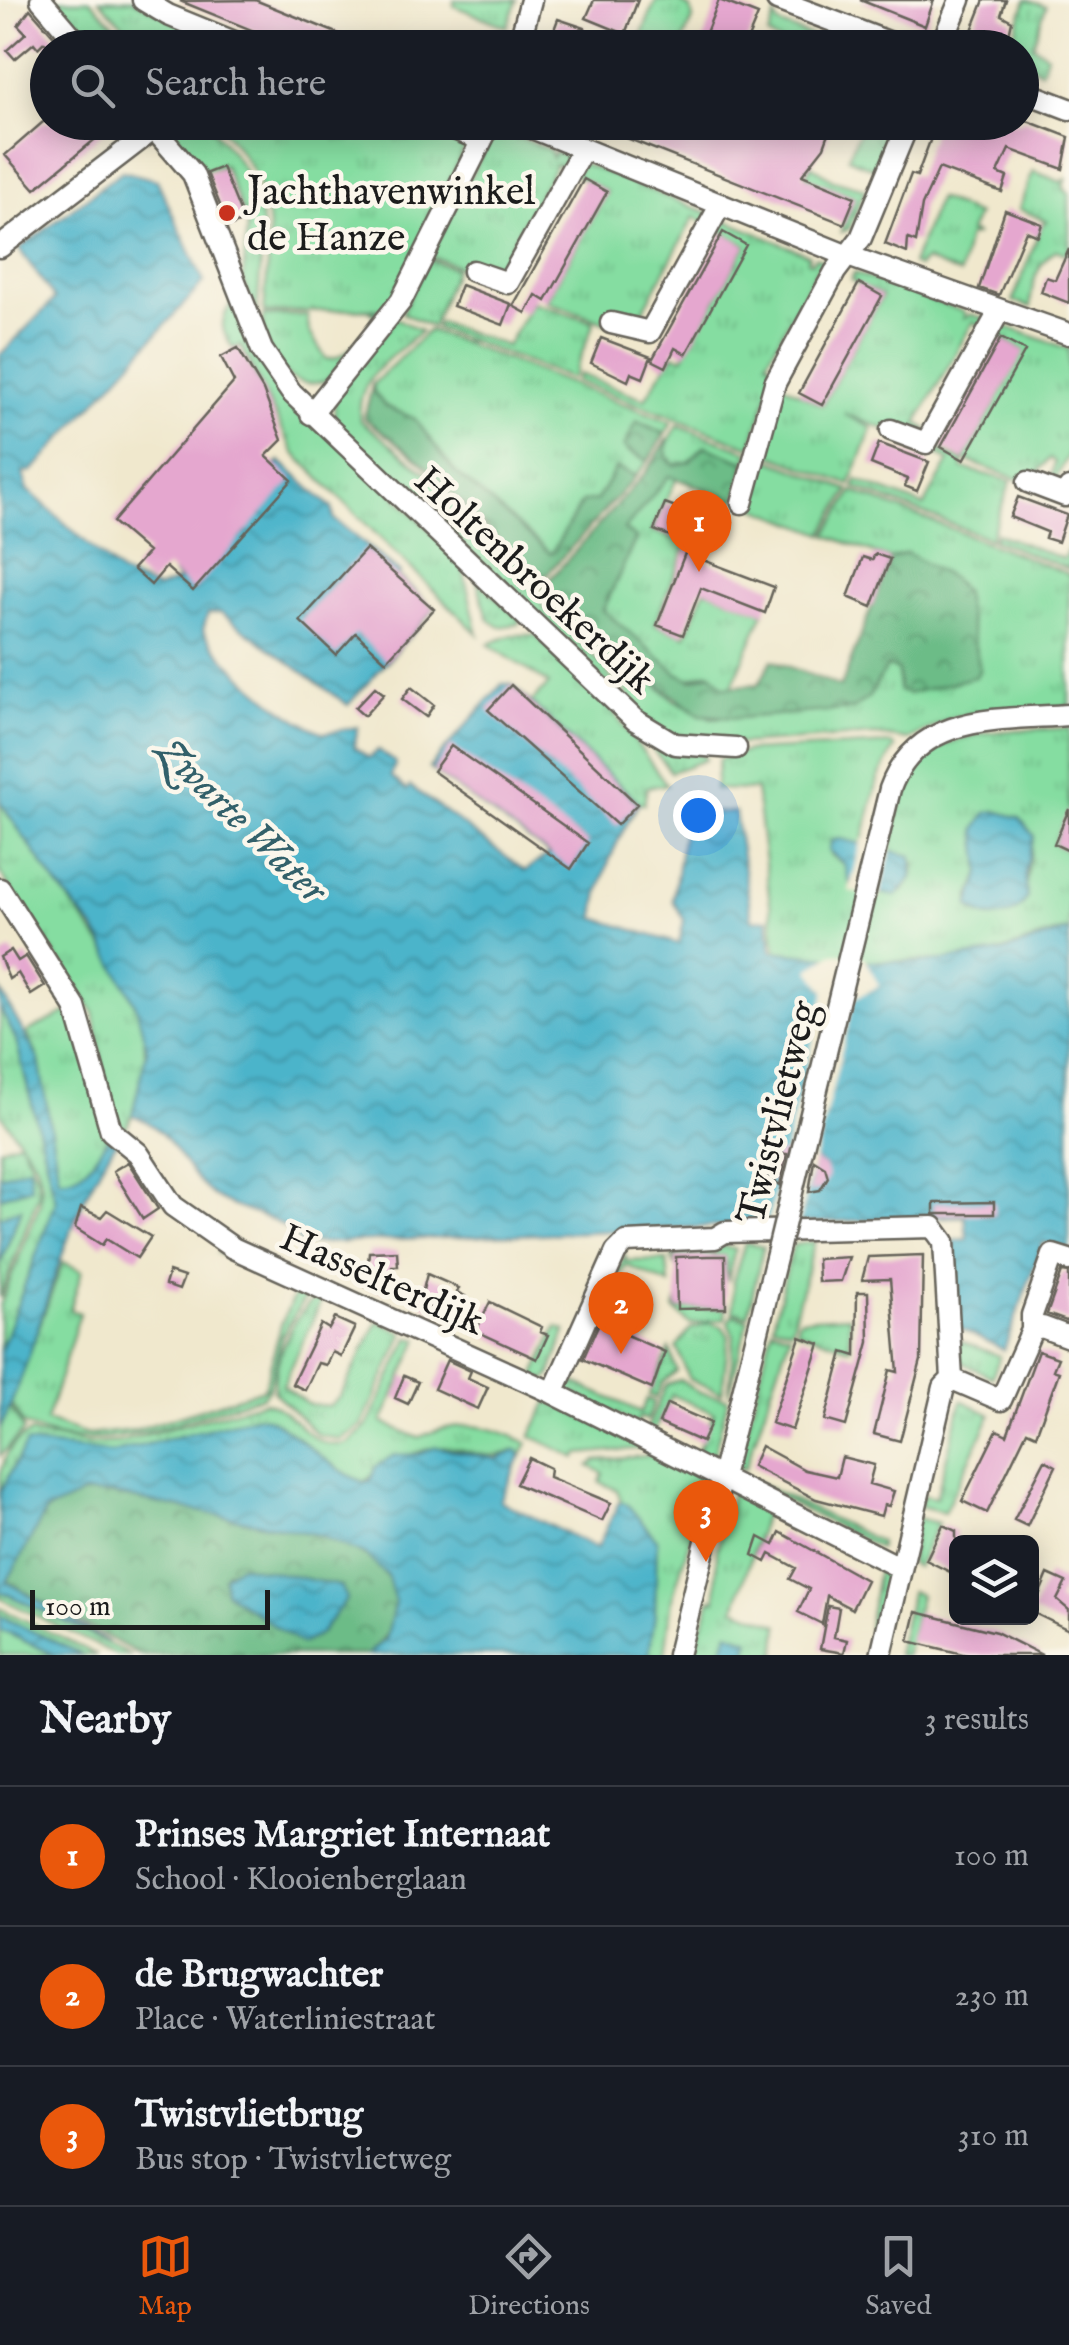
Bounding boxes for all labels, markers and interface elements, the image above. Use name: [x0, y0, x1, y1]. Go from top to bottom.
search box: [30, 30, 1039, 140]
icon: search: [65, 58, 120, 113]
text: Search here: [145, 61, 326, 109]
place label: Jachthavenwinkel de Hanze: [243, 168, 535, 265]
marker: Jachthavenwinkel de Hanze: [216, 202, 238, 224]
street label: Holtenbroekerdijk: [402, 456, 666, 707]
pin: 1: [666, 490, 732, 572]
water label: Zwarte Water: [141, 723, 339, 917]
your location: [673, 790, 724, 841]
street label: Twistvlietweg: [727, 995, 832, 1230]
street label: Hasselterdijk: [271, 1213, 492, 1349]
pin: 2: [588, 1272, 654, 1354]
pin: 3: [674, 1480, 738, 1562]
map controls: [949, 1535, 1039, 1625]
button: layers: [949, 1535, 1039, 1625]
scale bar: [30, 1585, 270, 1630]
text: 100 m: [45, 1590, 111, 1625]
text: Nearby: [40, 1694, 171, 1747]
text: 3 results: [925, 1700, 1029, 1741]
text: Prinses Margriet Internaat: [135, 1812, 550, 1860]
text: 1: [67, 1836, 78, 1877]
text: 100 m: [954, 1836, 1029, 1877]
text: School · Klooienberglaan: [135, 1860, 467, 1901]
text: de Brugwachter: [135, 1952, 383, 2000]
text: 2: [65, 1976, 80, 2017]
text: 230 m: [955, 1976, 1029, 2017]
text: Place · Waterliniestraat: [135, 2000, 435, 2041]
text: Twistvlietbrug: [135, 2092, 363, 2140]
text: 3: [67, 2116, 78, 2157]
text: 310 m: [958, 2116, 1029, 2157]
text: Bus stop · Twistvlietweg: [135, 2140, 451, 2181]
tab: Map: [138, 2229, 193, 2324]
tab: Directions: [468, 2229, 590, 2324]
tab: Saved: [865, 2229, 931, 2324]

